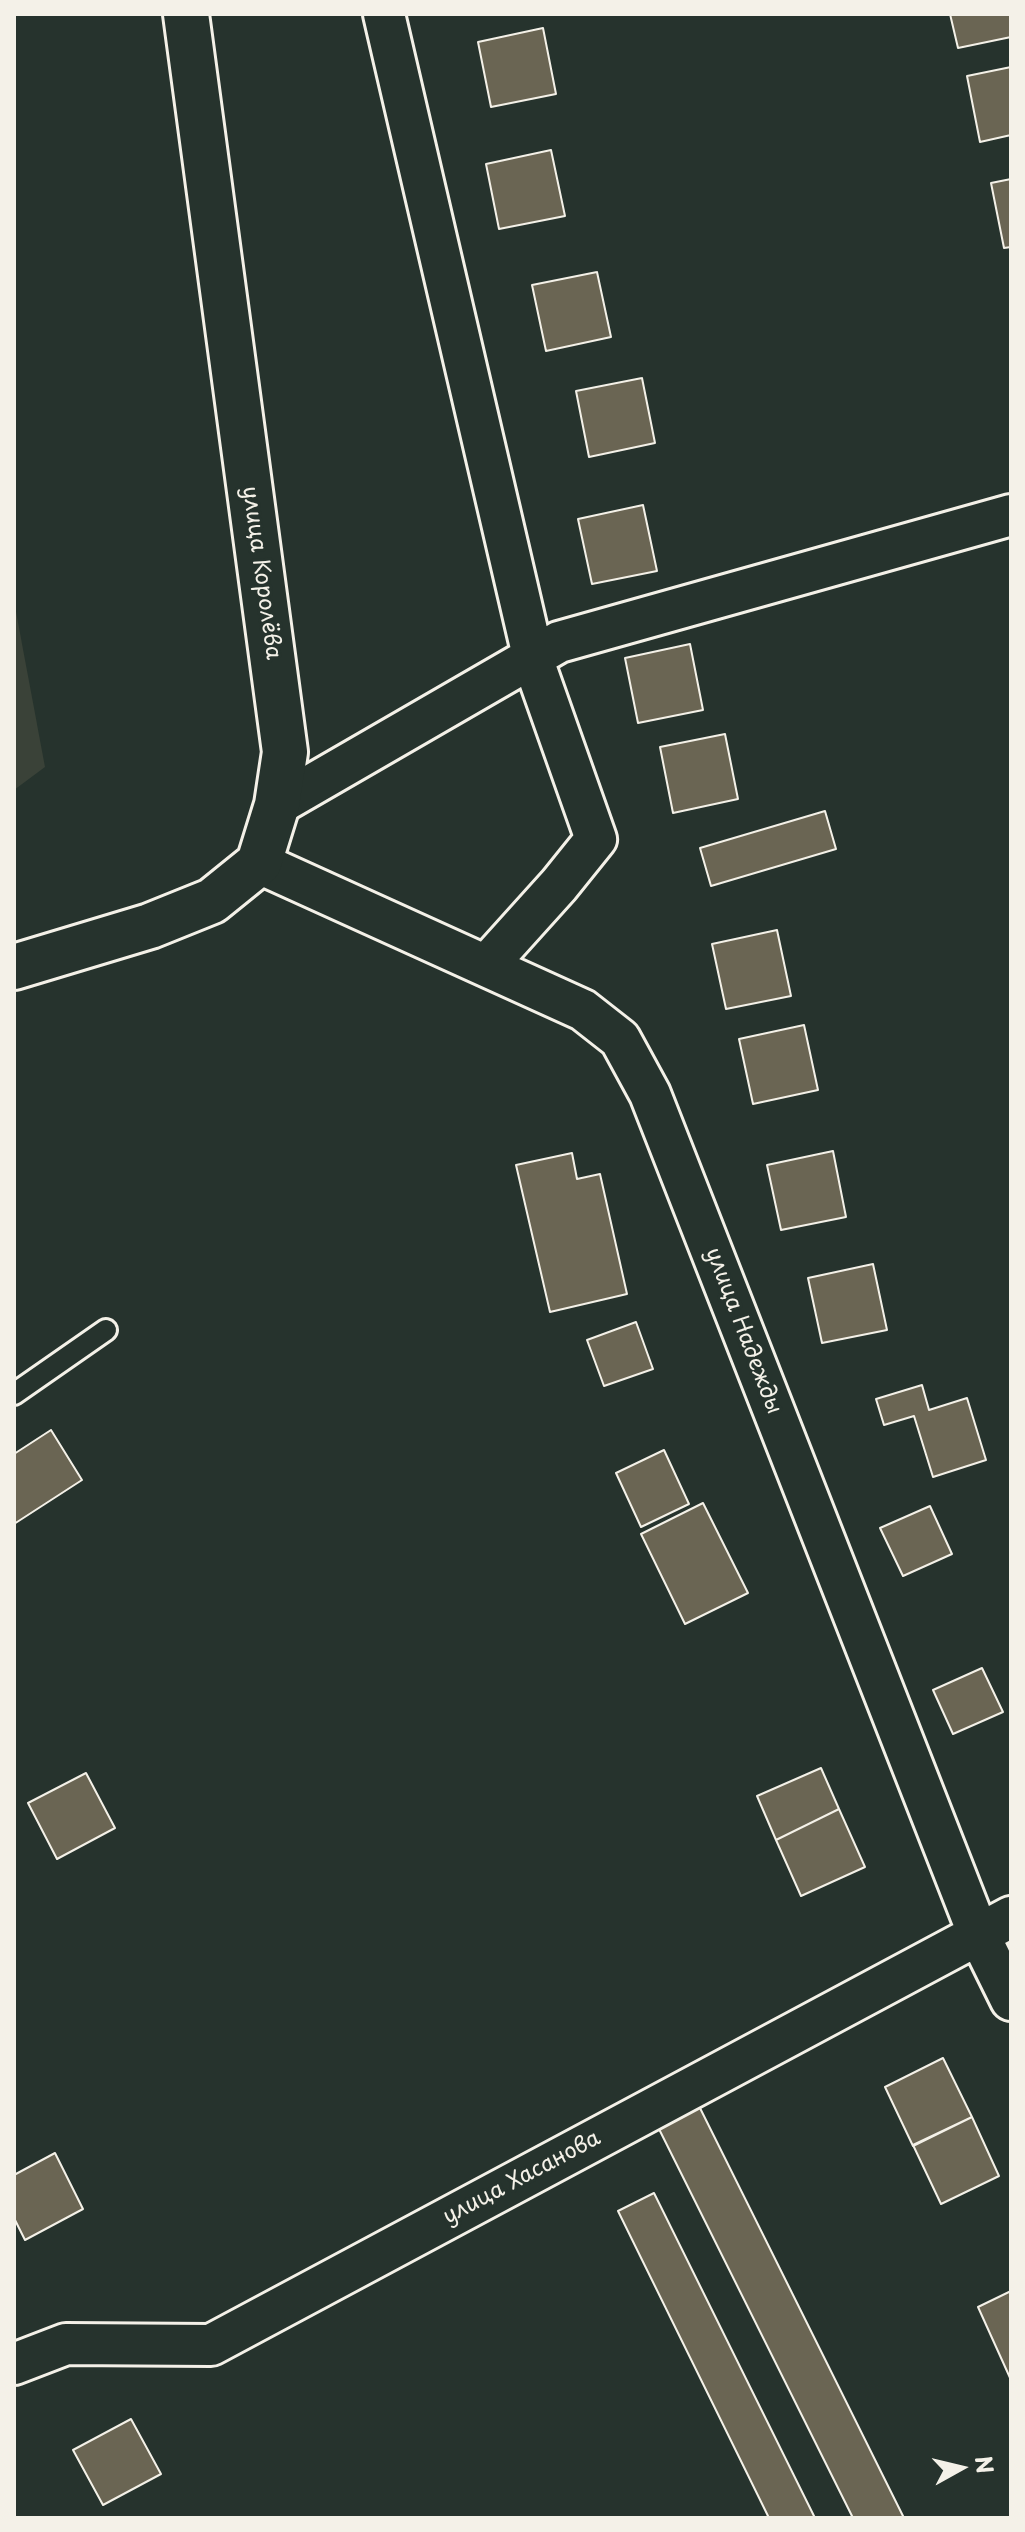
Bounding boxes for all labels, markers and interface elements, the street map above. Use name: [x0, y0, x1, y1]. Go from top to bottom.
street label: улица Королёва: [236, 485, 286, 661]
street label: улица Надежды: [699, 1244, 787, 1418]
street label: улица Хасанова: [439, 2125, 605, 2231]
north arrow: [921, 2428, 1001, 2508]
text: N: [968, 2454, 1003, 2476]

